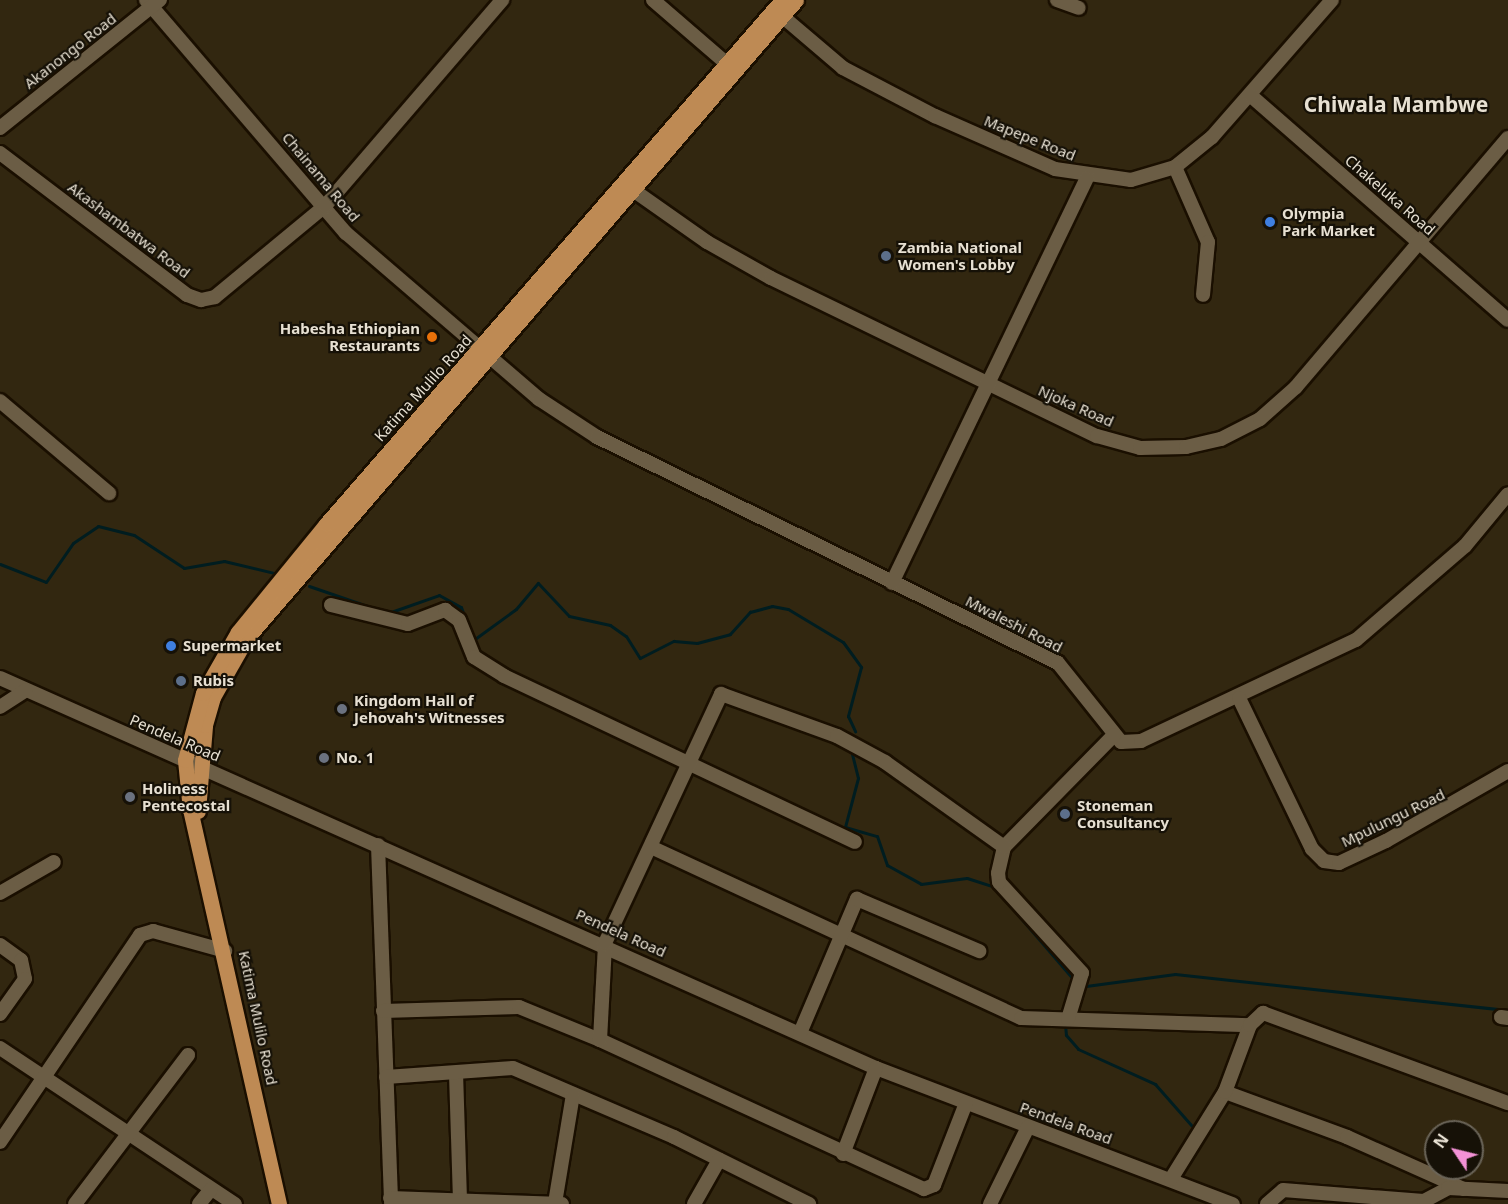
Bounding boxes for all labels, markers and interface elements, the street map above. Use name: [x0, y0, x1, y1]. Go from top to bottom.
street label: Akanongo Road: [20, 9, 120, 93]
district label: Chiwala Mambwe: [1304, 91, 1488, 117]
street label: Mapepe Road: [982, 111, 1078, 165]
street label: Chainama Road: [278, 129, 364, 225]
street label: Chakeluka Road: [1341, 151, 1439, 239]
street label: Akashambatwa Road: [64, 178, 194, 282]
place label: Olympia Park Market: [1282, 204, 1375, 239]
marker: Olympia Park Market: [1263, 215, 1277, 229]
place label: Zambia National Women's Lobby: [898, 238, 1022, 273]
marker: Zambia National Women's Lobby: [879, 249, 893, 263]
place label: Habesha Ethiopian Restaurants: [280, 319, 420, 354]
marker: Habesha Ethiopian Restaurants: [425, 330, 439, 344]
street label: Katima Mulilo Road: [371, 331, 475, 445]
street label: Njoka Road: [1035, 381, 1117, 431]
street label: Mwaleshi Road: [963, 592, 1065, 656]
place label: Supermarket: [183, 637, 281, 655]
marker: Supermarket: [164, 639, 178, 653]
place label: Rubis: [193, 672, 234, 690]
marker: Rubis: [174, 674, 188, 688]
place label: Kingdom Hall of Jehovah's Witnesses: [354, 691, 505, 726]
marker: Kingdom Hall of Jehovah's Witnesses: [335, 702, 349, 716]
street label: Pendela Road: [127, 711, 223, 765]
place label: No. 1: [336, 749, 374, 767]
marker: No. 1: [317, 751, 331, 765]
place label: Holiness Pentecostal: [142, 779, 230, 814]
street label: Mpulungu Road: [1338, 785, 1448, 851]
marker: Holiness Pentecostal: [123, 790, 137, 804]
place label: Stoneman Consultancy: [1077, 796, 1169, 831]
marker: Stoneman Consultancy: [1058, 807, 1072, 821]
street label: Pendela Road: [573, 905, 669, 961]
street label: Katima Mulilo Road: [235, 949, 281, 1087]
street label: Pendela Road: [1017, 1098, 1115, 1148]
north arrow: [1424, 1120, 1484, 1180]
text: N: [1428, 1129, 1454, 1152]

